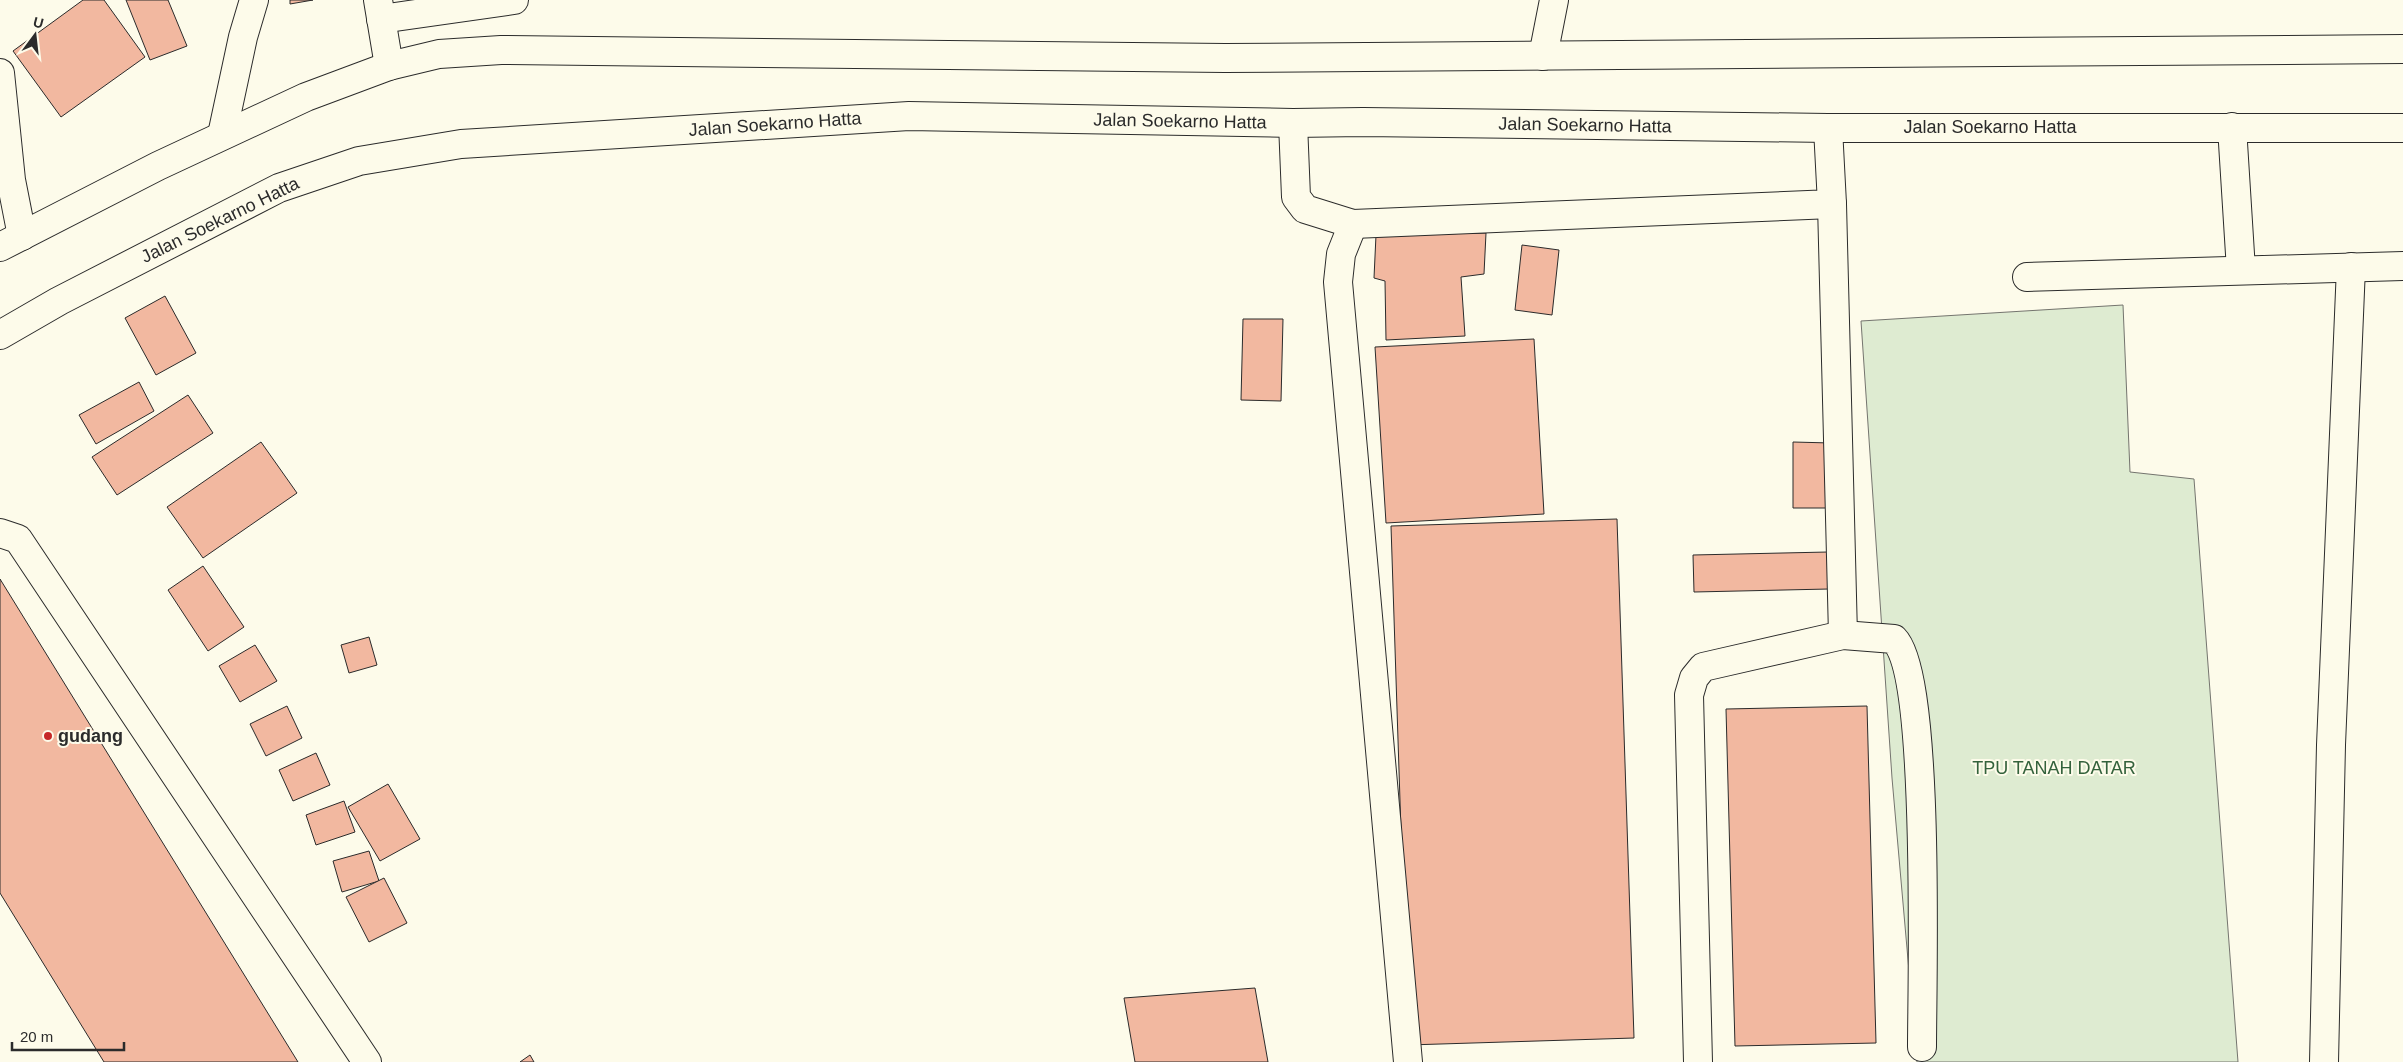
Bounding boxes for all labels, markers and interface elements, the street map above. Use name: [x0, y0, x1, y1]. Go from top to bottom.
north arrow: [10, 10, 60, 60]
text: U: [31, 13, 45, 31]
street label: Jalan Soekarno Hatta: [688, 108, 863, 140]
street label: Jalan Soekarno Hatta: [1093, 109, 1268, 133]
street label: Jalan Soekarno Hatta: [1498, 113, 1673, 137]
street label: Jalan Soekarno Hatta: [1903, 117, 2078, 137]
street label: Jalan Soekarno Hatta: [138, 173, 303, 267]
place label: gudang: [58, 726, 123, 746]
marker: gudang: [42, 730, 54, 742]
park label: TPU TANAH DATAR: [1972, 758, 2136, 778]
scale bar: [12, 1020, 125, 1052]
text: 20 m: [20, 1028, 53, 1045]

